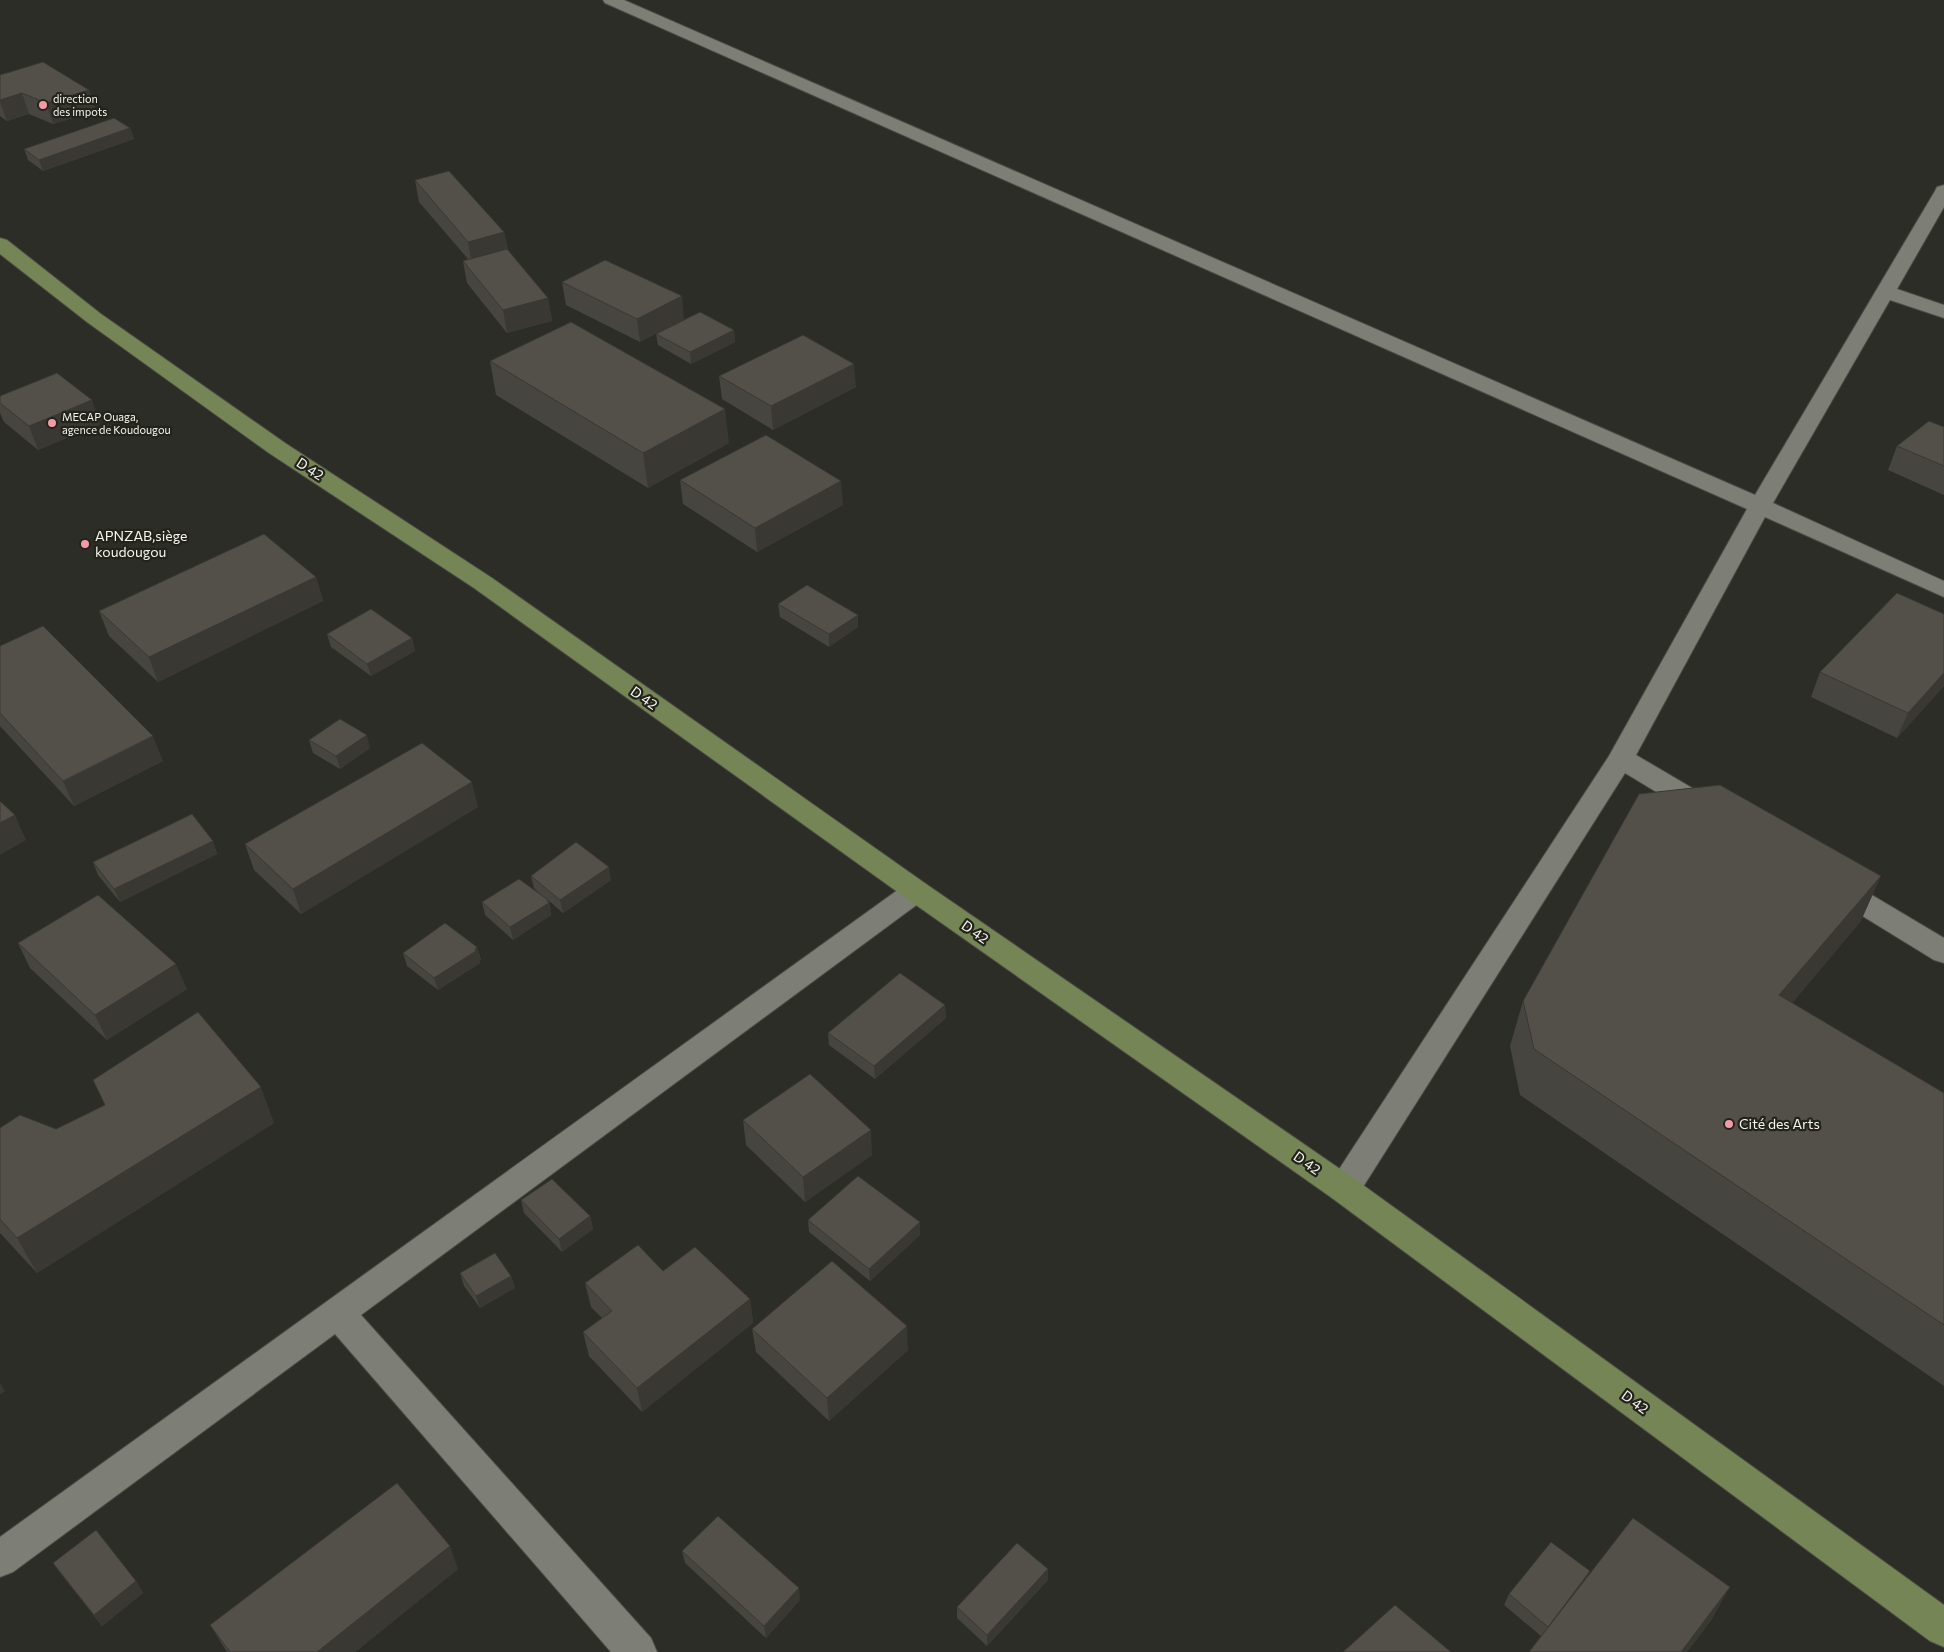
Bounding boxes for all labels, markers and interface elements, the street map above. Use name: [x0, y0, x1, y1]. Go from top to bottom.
place label: direction des impots: [53, 92, 107, 118]
marker: direction des impots: [37, 99, 49, 111]
place label: MECAP Ouaga, agence de Koudougou: [62, 410, 171, 436]
marker: MECAP Ouaga, agence de Koudougou: [46, 417, 58, 429]
street label: D 42: [294, 454, 327, 484]
place label: APNZAB,siège koudougou: [95, 527, 188, 560]
marker: APNZAB,siège koudougou: [79, 538, 91, 550]
street label: D 42: [628, 682, 661, 713]
street label: D 42: [959, 916, 992, 947]
place label: Cité des Arts: [1739, 1115, 1820, 1132]
marker: Cité des Arts: [1723, 1118, 1735, 1130]
street label: D 42: [1291, 1147, 1324, 1178]
street label: D 42: [1619, 1386, 1652, 1417]

